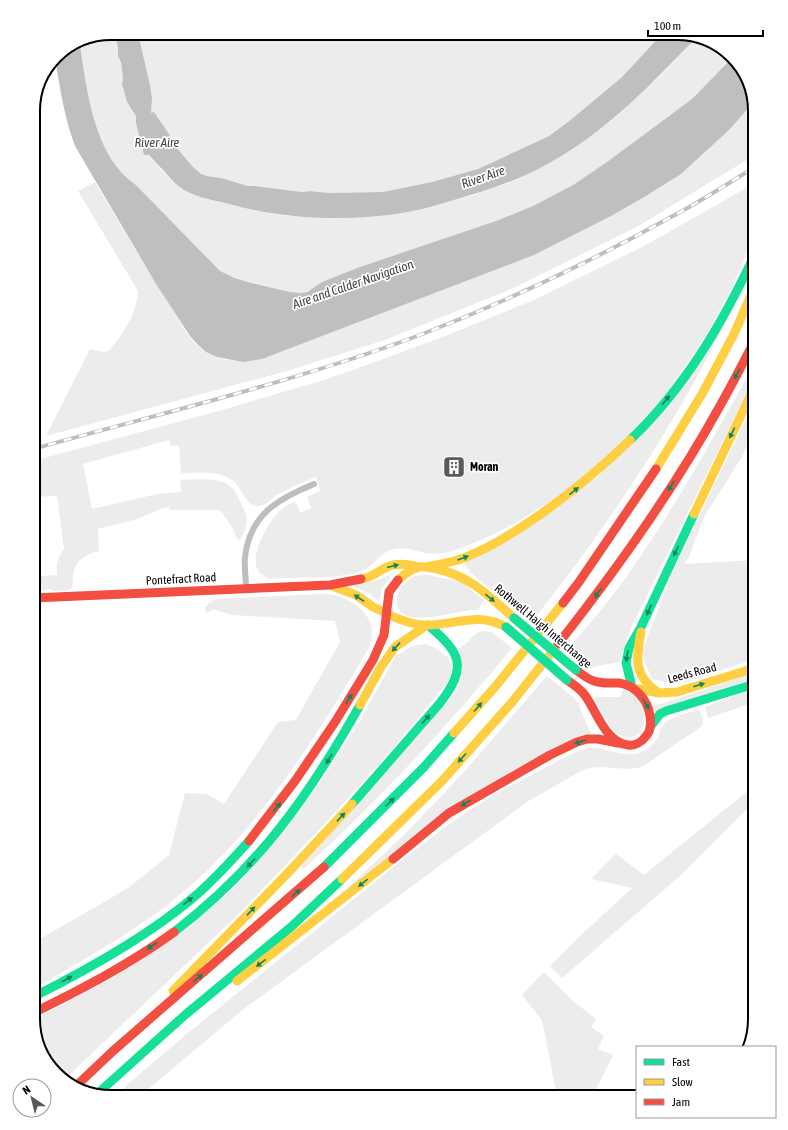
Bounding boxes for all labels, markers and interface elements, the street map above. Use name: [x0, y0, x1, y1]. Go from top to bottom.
scale bar: [648, 12, 763, 38]
text: 100 m: [654, 19, 681, 33]
water label: River Aire: [135, 135, 180, 150]
water label: River Aire: [459, 163, 507, 191]
water label: Aire and Calder Navigation: [290, 256, 416, 312]
one-way arrow: [734, 368, 740, 380]
one-way arrow: [662, 394, 671, 405]
one-way arrow: [729, 428, 735, 439]
building icon: Moran: [441, 454, 467, 480]
place label: Moran: [470, 460, 499, 474]
one-way arrow: [668, 480, 675, 492]
one-way arrow: [568, 486, 579, 495]
one-way arrow: [673, 545, 679, 556]
one-way arrow: [457, 554, 469, 560]
one-way arrow: [387, 563, 399, 569]
street label: Pontefract Road: [145, 570, 217, 588]
street label: Rothwell Haigh Interchange: [492, 581, 594, 671]
one-way arrow: [593, 588, 602, 599]
one-way arrow: [353, 594, 365, 601]
one-way arrow: [485, 594, 496, 602]
one-way arrow: [646, 604, 652, 615]
one-way arrow: [392, 643, 401, 652]
one-way arrow: [624, 650, 630, 662]
street label: Leeds Road: [666, 660, 718, 686]
one-way arrow: [693, 682, 705, 688]
one-way arrow: [346, 693, 353, 705]
one-way arrow: [642, 699, 649, 710]
one-way arrow: [473, 701, 482, 712]
one-way arrow: [422, 714, 431, 724]
one-way arrow: [574, 739, 586, 745]
one-way arrow: [325, 753, 332, 765]
one-way arrow: [457, 753, 466, 764]
one-way arrow: [385, 797, 395, 807]
one-way arrow: [461, 799, 471, 807]
one-way arrow: [273, 801, 282, 812]
one-way arrow: [336, 812, 346, 822]
one-way arrow: [247, 858, 256, 867]
one-way arrow: [358, 878, 369, 887]
one-way arrow: [291, 888, 302, 897]
one-way arrow: [183, 897, 194, 905]
one-way arrow: [246, 906, 256, 916]
one-way arrow: [147, 942, 157, 950]
one-way arrow: [255, 958, 266, 967]
one-way arrow: [193, 973, 203, 982]
one-way arrow: [62, 975, 73, 982]
legend: [636, 1046, 776, 1118]
text: Fast: [672, 1055, 690, 1069]
text: Slow: [672, 1075, 693, 1089]
north arrow: [12, 1078, 52, 1118]
text: N: [20, 1083, 32, 1097]
text: Jam: [672, 1095, 690, 1109]

